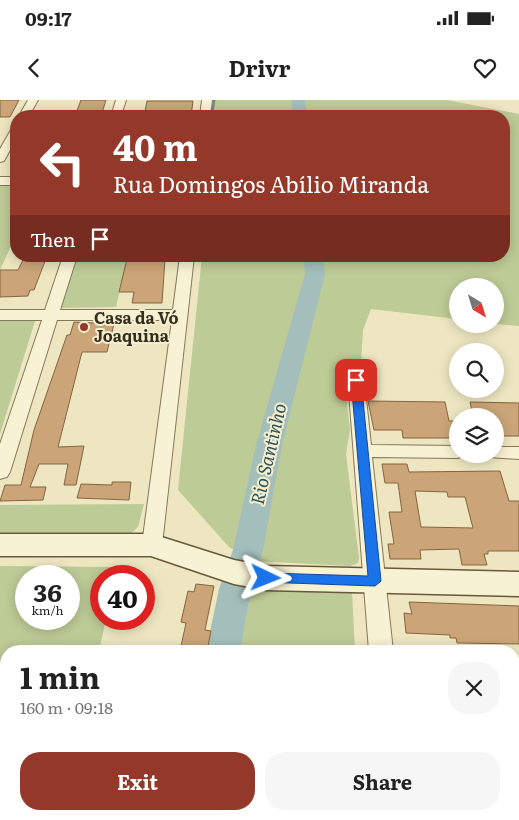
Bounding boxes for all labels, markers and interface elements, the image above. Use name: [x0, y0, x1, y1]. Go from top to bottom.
text: 09:17: [25, 4, 72, 32]
text: Drivr: [228, 51, 291, 84]
icon: back: [20, 54, 48, 82]
icon: heart: [471, 54, 499, 82]
text: 40 m: [113, 120, 198, 172]
icon: left: [30, 130, 95, 195]
text: Rua Domingos Abílio Miranda: [113, 167, 429, 200]
text: Then: [30, 225, 76, 253]
icon: arrive: [86, 225, 114, 253]
north arrow: [449, 278, 504, 332]
map controls: [449, 278, 504, 463]
place label: Casa da Vó Joaquina: [94, 305, 178, 347]
marker: Casa da Vó Joaquina: [78, 321, 90, 333]
button: search: [449, 343, 504, 398]
pin: [335, 359, 377, 401]
icon: arrive: [342, 366, 370, 394]
water label: Rio Santinho: [243, 400, 292, 507]
button: layers: [449, 408, 504, 463]
position arrow: [239, 551, 291, 603]
speed limit sign: 40: [90, 565, 155, 630]
text: 36: [33, 573, 62, 610]
text: km/h: [32, 601, 63, 619]
text: 1 min: [20, 654, 100, 698]
button: close: [448, 662, 500, 714]
text: 160 m · 09:18: [20, 695, 113, 719]
button: Exit: [20, 752, 255, 810]
button: Share: [265, 752, 500, 810]

